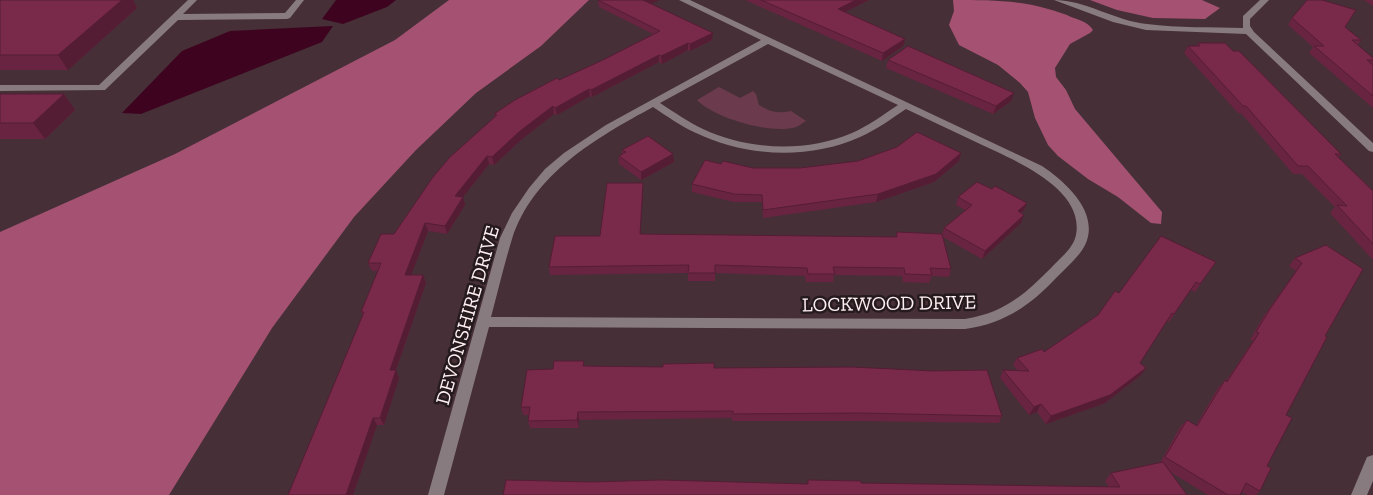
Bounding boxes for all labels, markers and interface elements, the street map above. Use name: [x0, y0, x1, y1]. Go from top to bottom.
street label: DEVONSHIRE DRIVE: [430, 223, 504, 407]
street label: LOCKWOOD DRIVE: [802, 289, 976, 317]

